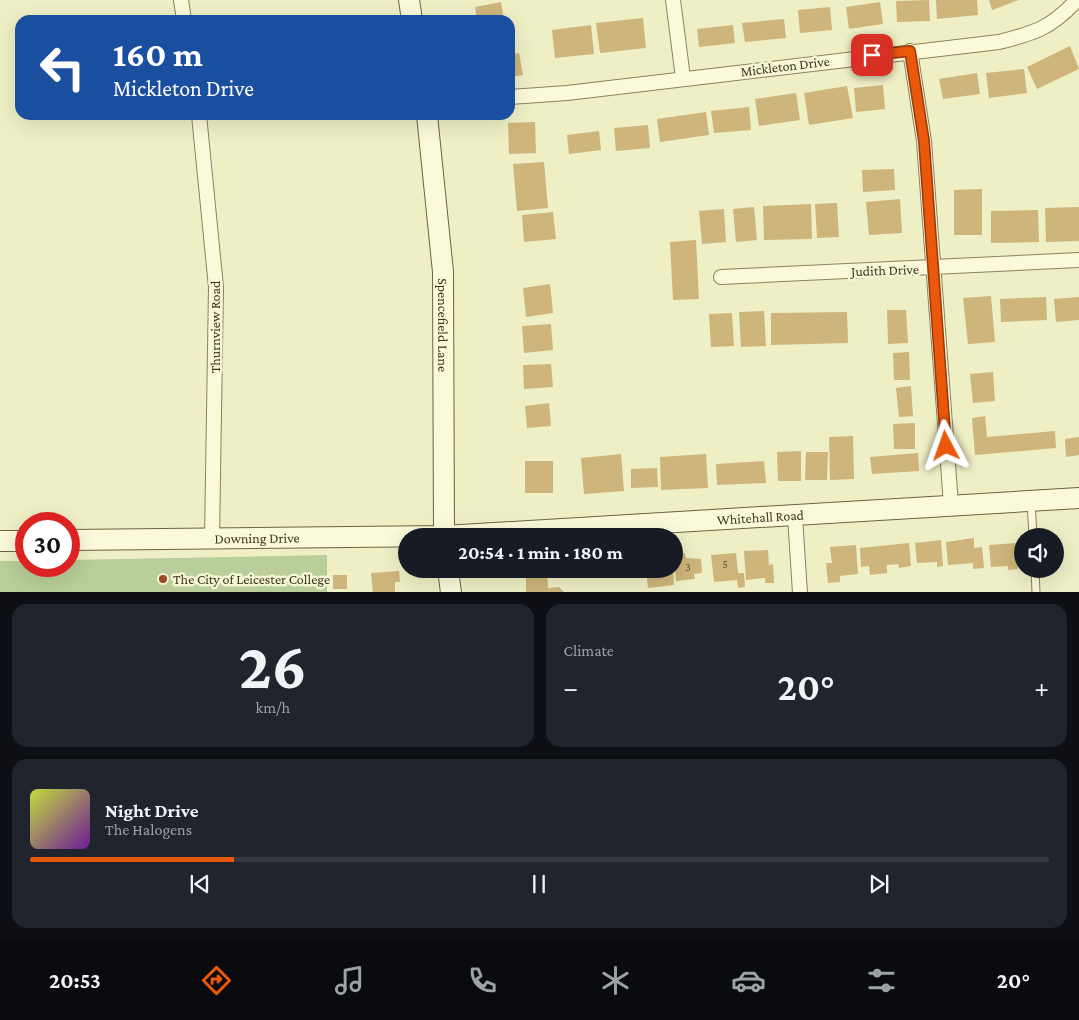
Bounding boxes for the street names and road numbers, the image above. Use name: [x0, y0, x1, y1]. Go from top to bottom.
street label: Mickleton Drive: [740, 53, 830, 79]
street label: Judith Drive: [849, 261, 919, 279]
street label: Spencefield Lane: [435, 278, 451, 372]
street label: Thurnview Road: [207, 280, 223, 373]
street label: Whitehall Road: [716, 506, 805, 528]
street label: Downing Drive: [214, 530, 300, 546]

